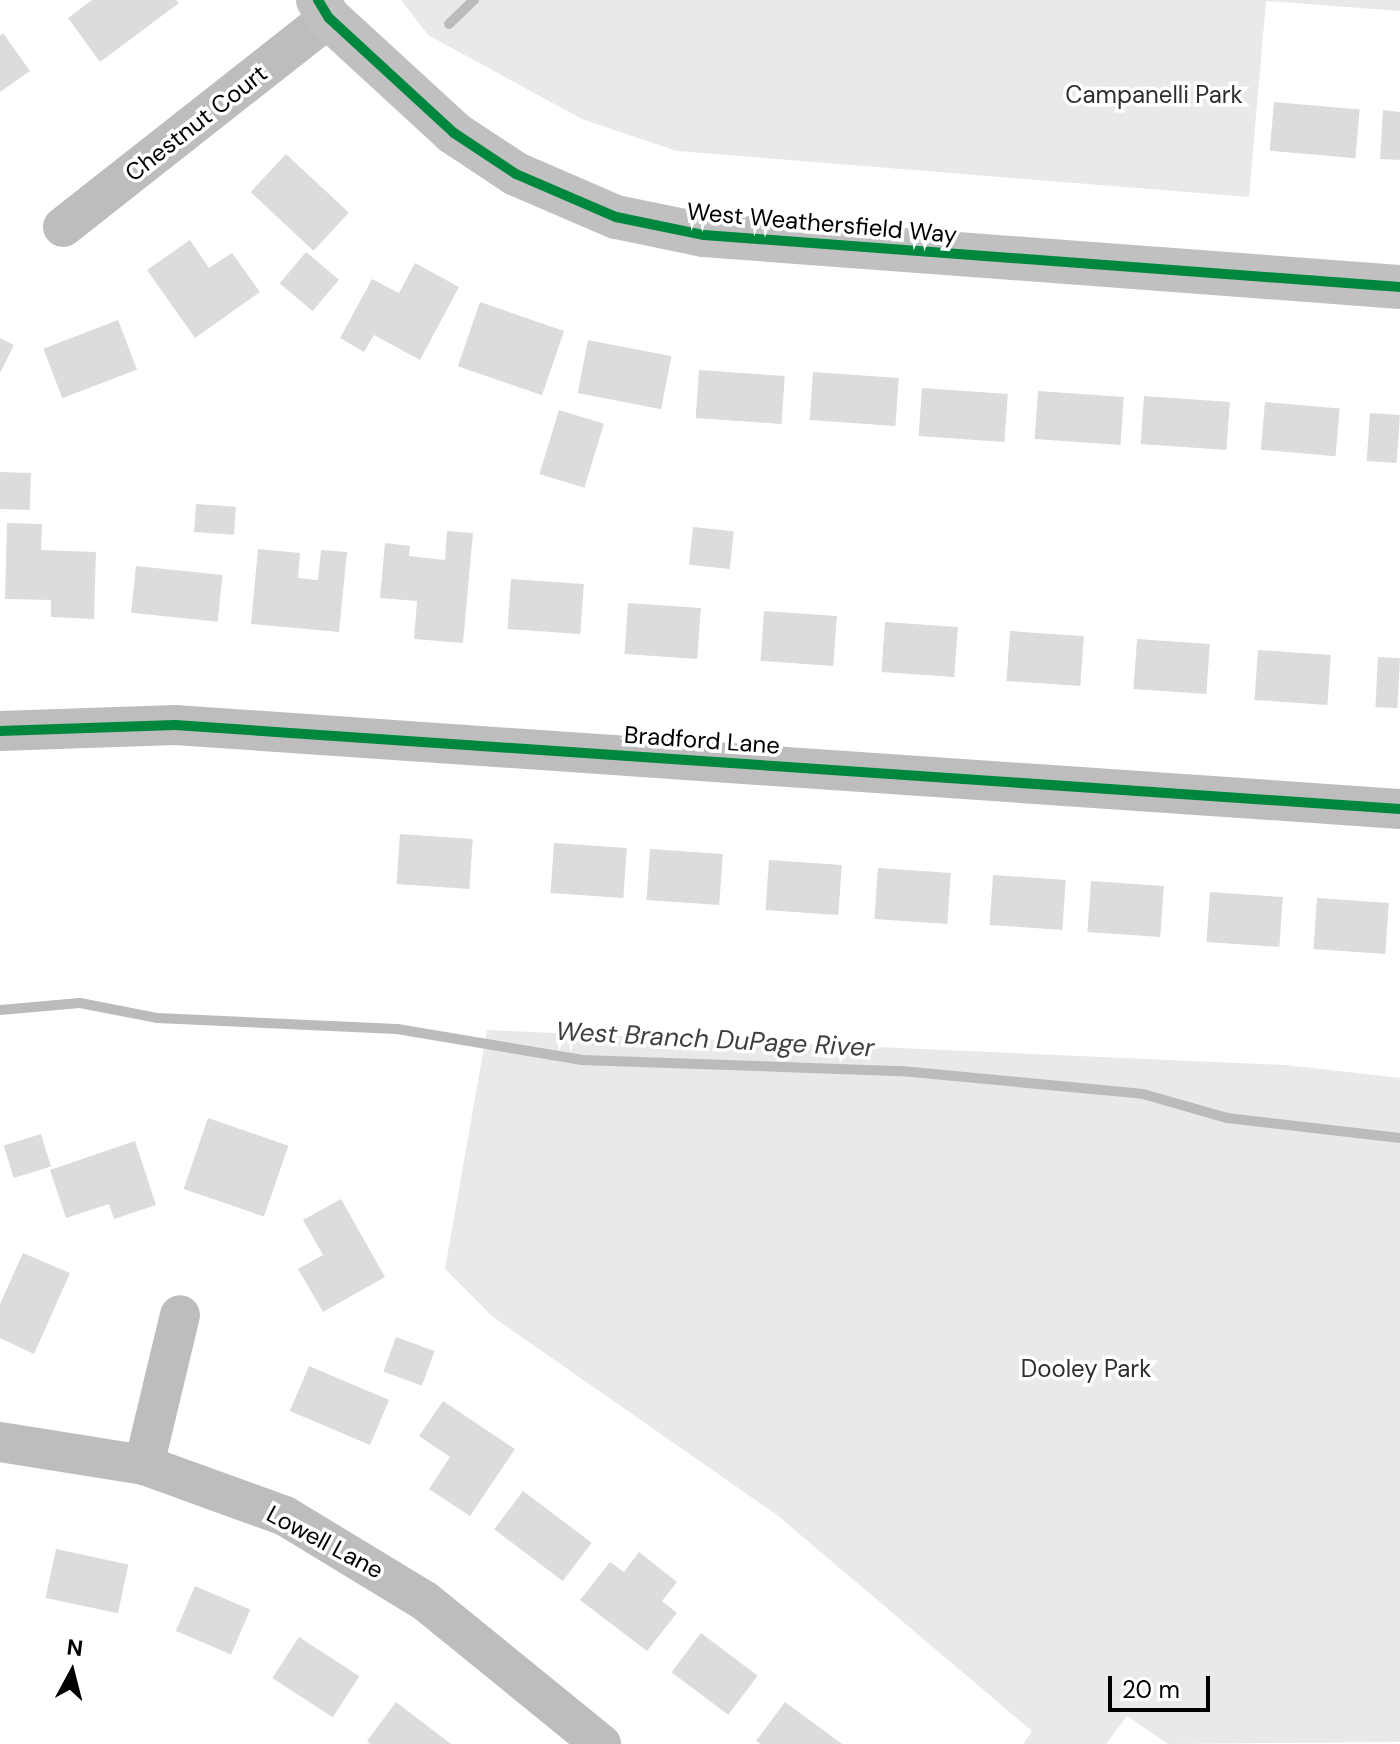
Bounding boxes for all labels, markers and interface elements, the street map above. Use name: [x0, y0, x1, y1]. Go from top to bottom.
street label: Chestnut Court: [119, 59, 273, 187]
park label: Campanelli Park: [1065, 81, 1243, 109]
street label: West Weathersfield Way: [686, 197, 958, 249]
street label: Bradford Lane: [623, 720, 781, 760]
water label: West Branch DuPage River: [555, 1016, 875, 1064]
park label: Dooley Park: [1021, 1355, 1151, 1383]
street label: Lowell Lane: [262, 1499, 388, 1585]
north arrow: [32, 1632, 112, 1712]
text: N: [65, 1632, 85, 1663]
scale bar: [1112, 1660, 1214, 1710]
text: 20 m: [1122, 1674, 1180, 1705]

